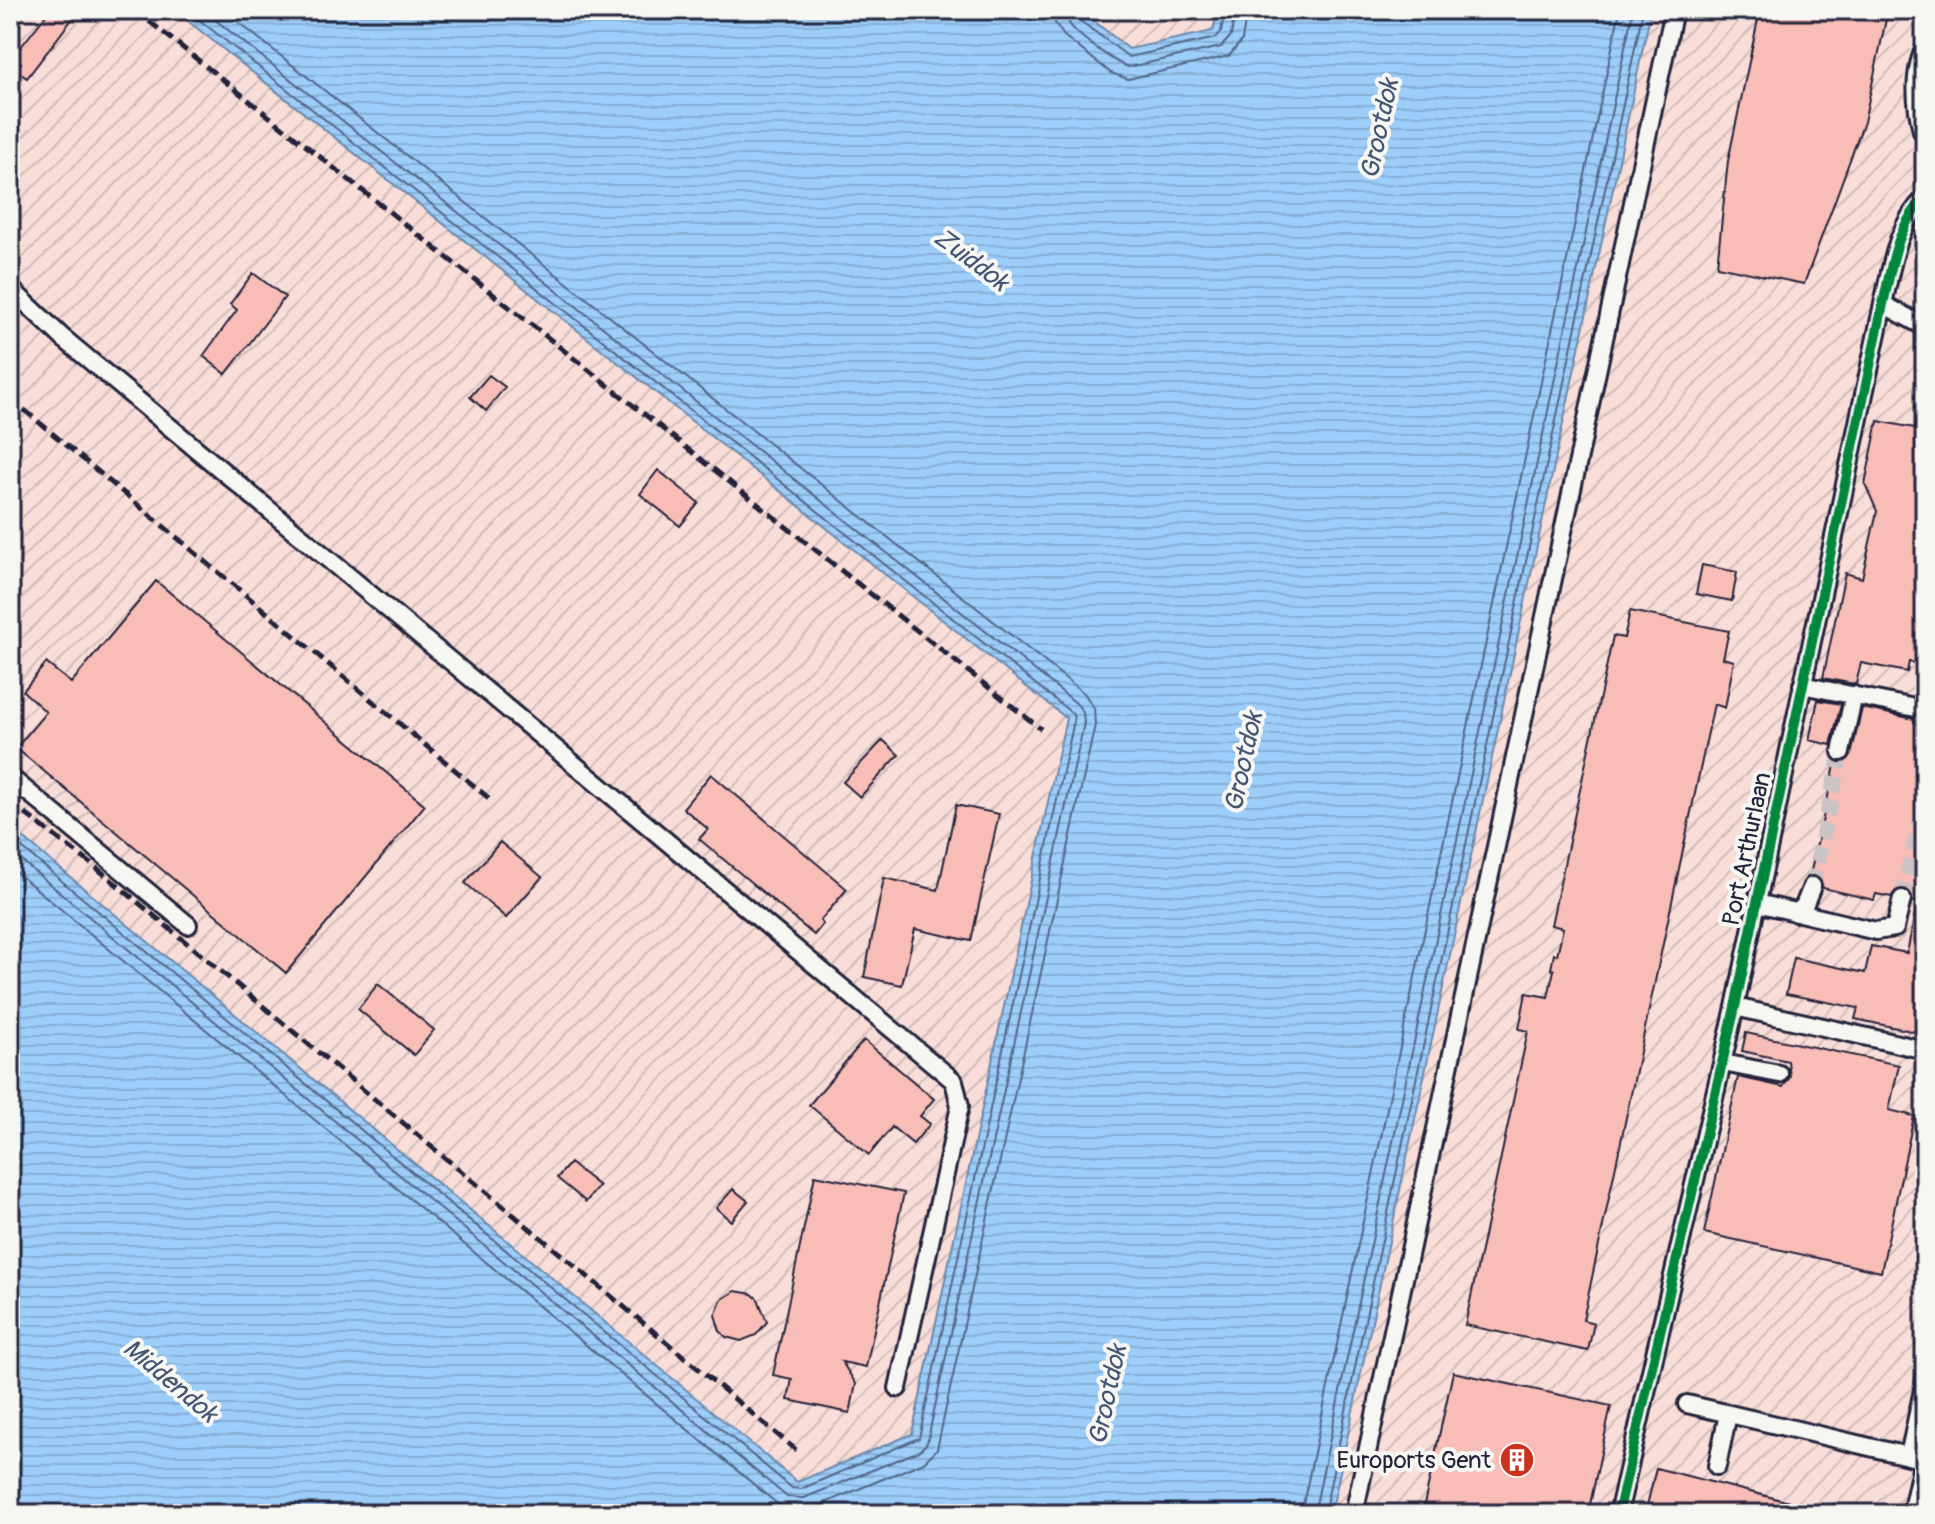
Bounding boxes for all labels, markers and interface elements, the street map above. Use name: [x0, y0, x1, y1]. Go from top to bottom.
water label: Grootdok: [1354, 74, 1407, 182]
water label: Zuiddok: [927, 222, 1016, 300]
water label: Grootdok: [1218, 707, 1271, 815]
street label: Port Arthurlaan: [1717, 770, 1777, 928]
water label: Middendok: [116, 1332, 225, 1431]
water label: Grootdok: [1082, 1340, 1135, 1448]
building icon: Euroports Gent: [1498, 1441, 1536, 1479]
place label: Euroports Gent: [1337, 1446, 1491, 1475]

